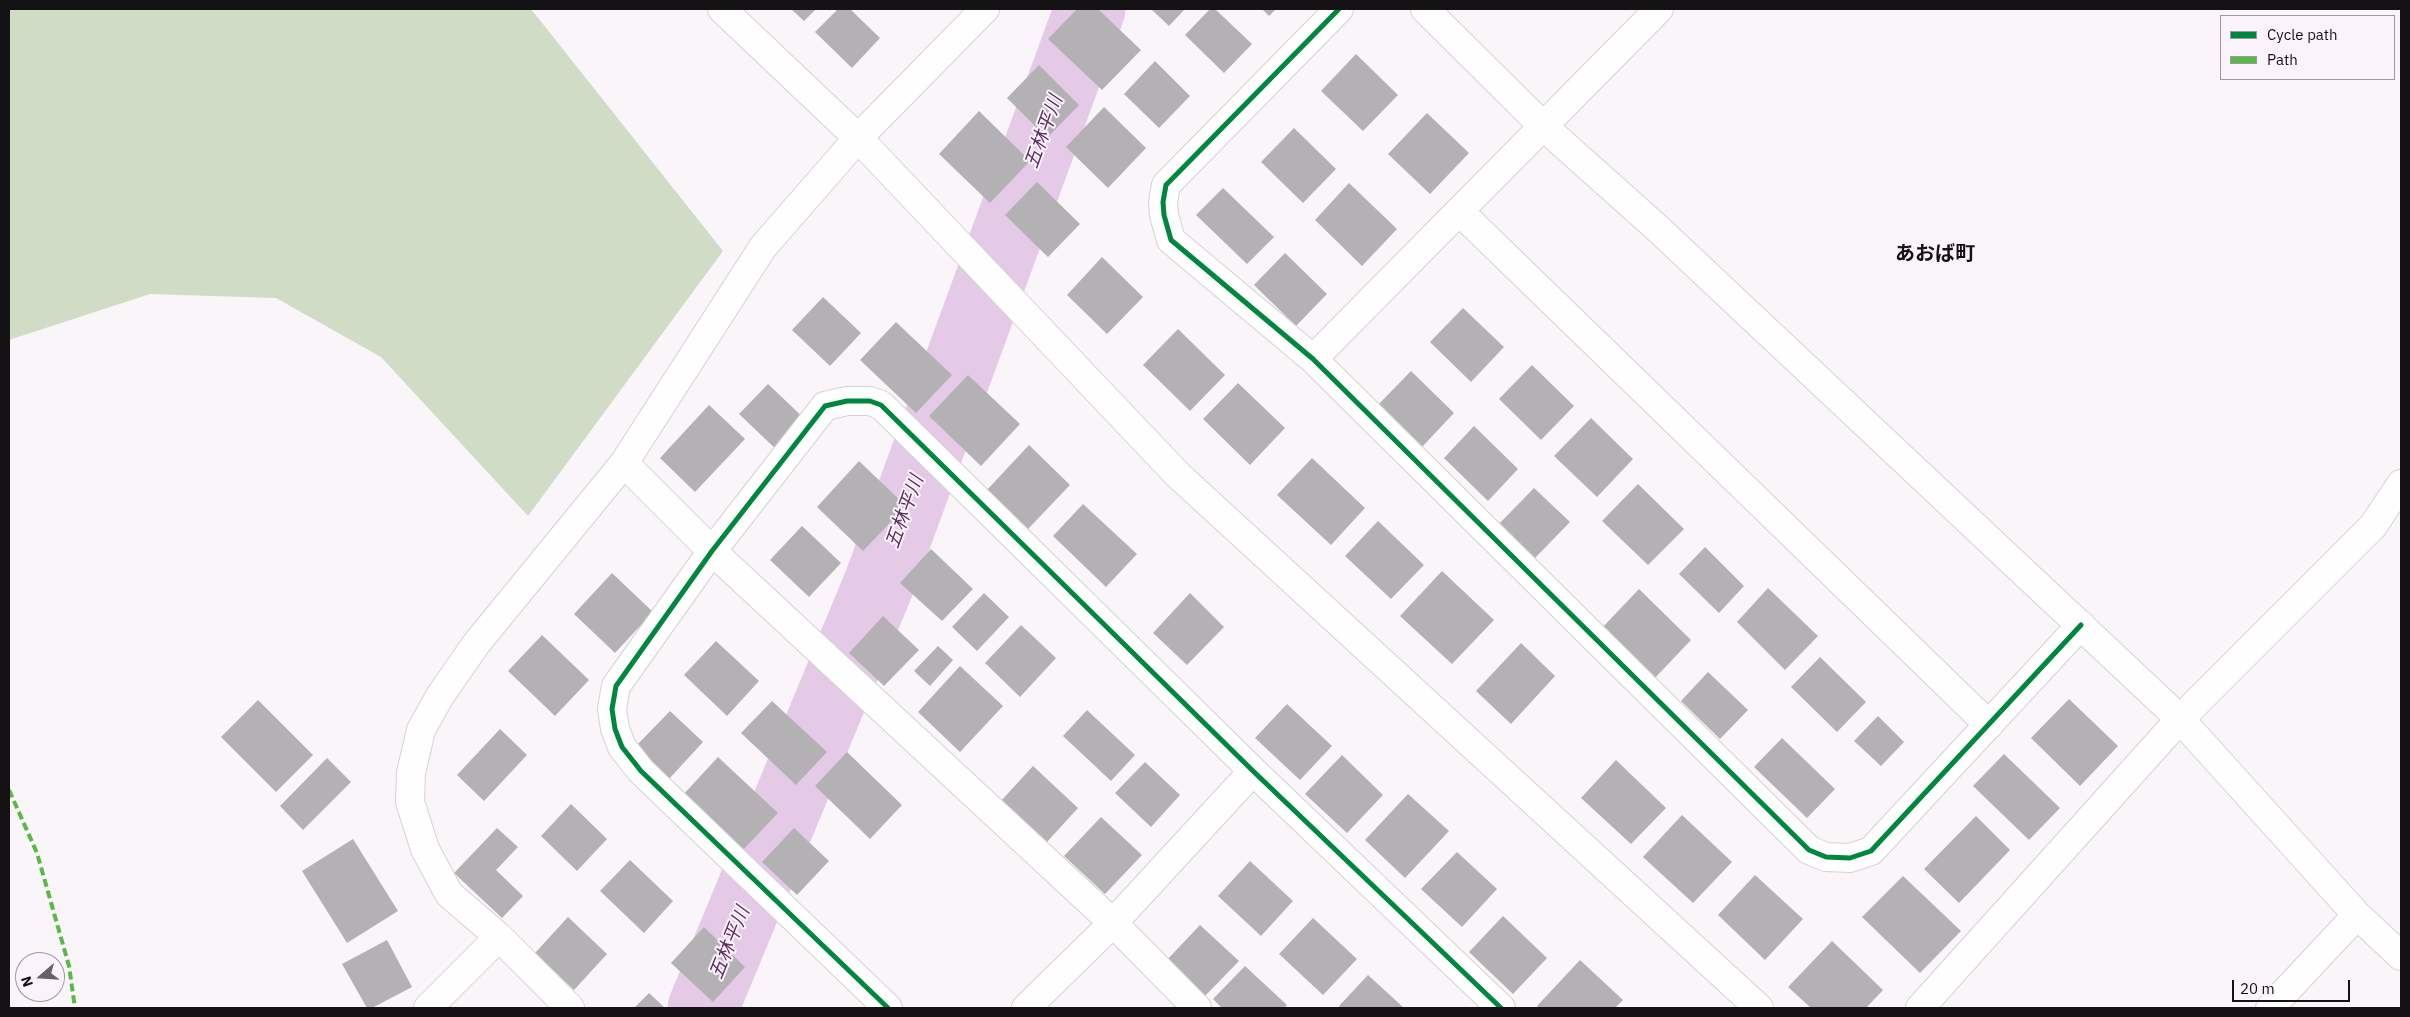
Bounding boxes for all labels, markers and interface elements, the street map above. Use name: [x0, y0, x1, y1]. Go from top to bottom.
legend: [2220, 15, 2395, 80]
text: Cycle path: [2267, 25, 2338, 44]
text: Path: [2267, 50, 2298, 69]
water label: 五林平川: [1020, 92, 1068, 172]
district label: あおば町: [1895, 242, 1975, 266]
water label: 五林平川: [881, 472, 929, 552]
water label: 五林平川: [705, 903, 755, 983]
north arrow: [15, 952, 65, 1002]
scale bar: [2235, 970, 2352, 1002]
text: N: [17, 974, 37, 989]
text: 20 m: [2240, 979, 2275, 998]

